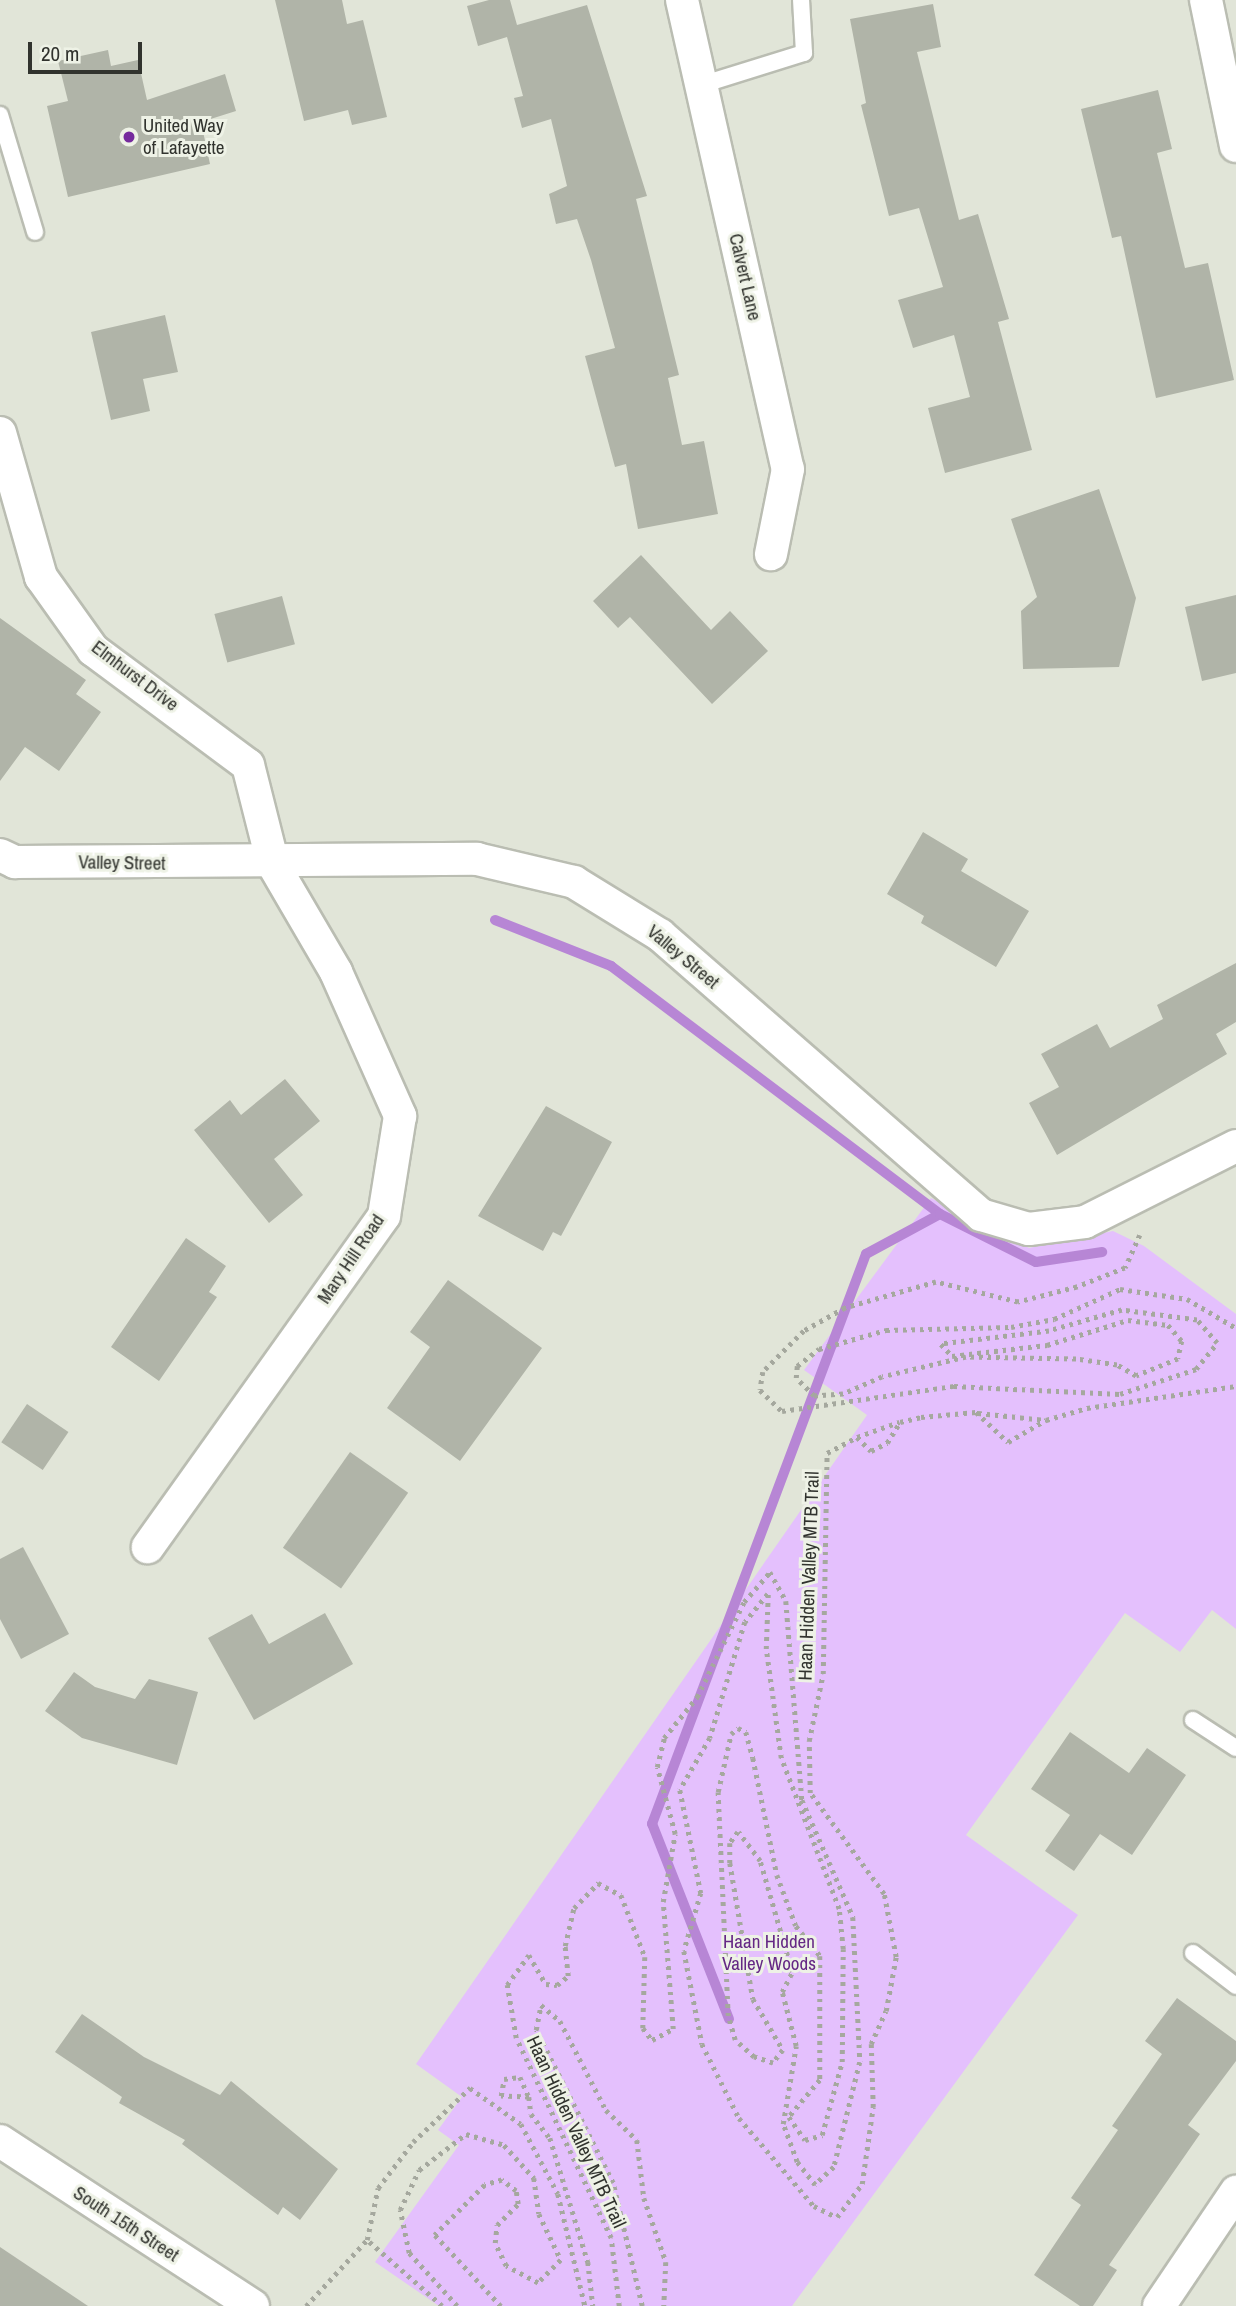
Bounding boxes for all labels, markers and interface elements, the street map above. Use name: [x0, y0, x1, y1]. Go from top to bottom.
scale bar: [32, 28, 145, 72]
text: 20 m: [41, 39, 79, 68]
place label: United Way of Lafayette: [143, 115, 224, 159]
marker: United Way of Lafayette: [121, 129, 137, 145]
street label: Calvert Lane: [724, 231, 766, 323]
street label: Elmhurst Drive: [87, 636, 183, 716]
street label: Valley Street: [78, 851, 166, 875]
street label: Valley Street: [642, 920, 724, 994]
street label: Mary Hill Road: [313, 1210, 389, 1308]
street label: Haan Hidden Valley MTB Trail: [794, 1471, 824, 1681]
park label: Haan Hidden Valley Woods: [722, 1931, 816, 1975]
street label: Haan Hidden Valley MTB Trail: [521, 2032, 631, 2232]
street label: South 15th Street: [69, 2181, 183, 2267]

